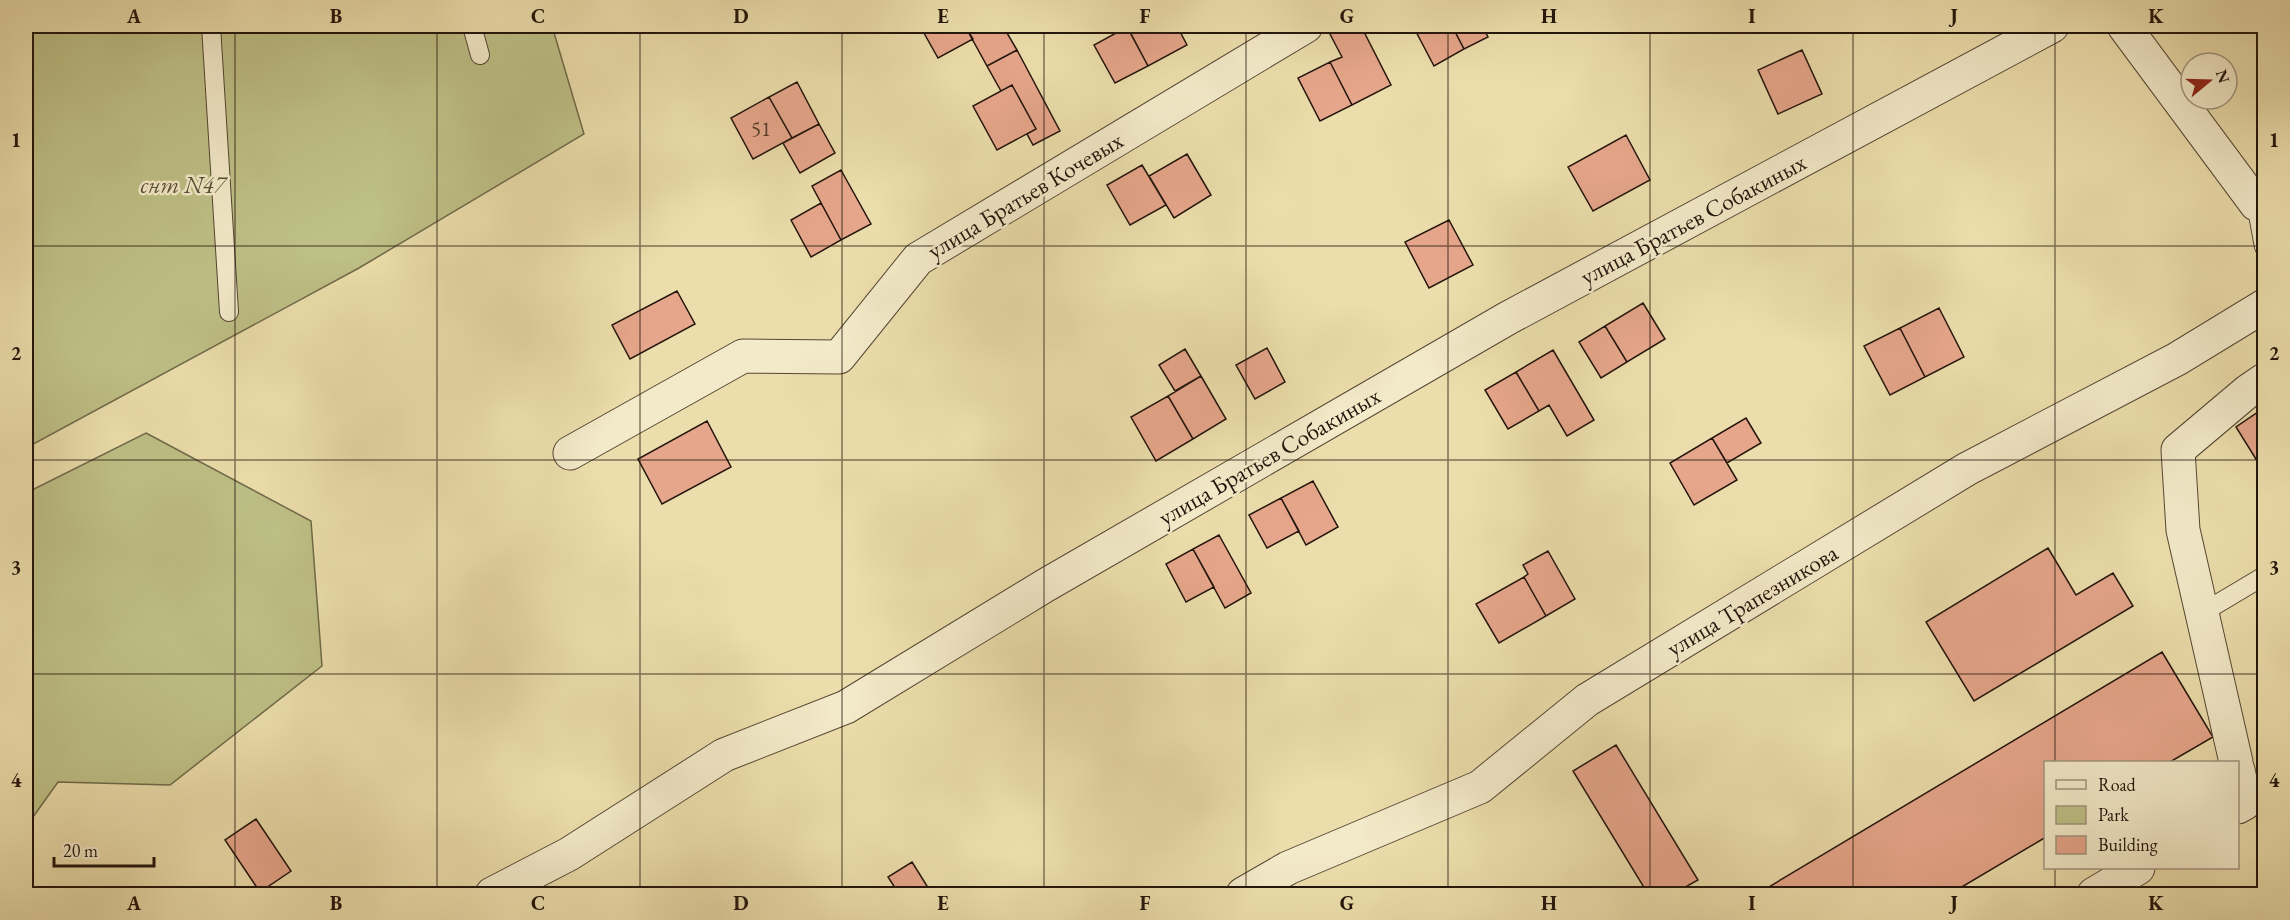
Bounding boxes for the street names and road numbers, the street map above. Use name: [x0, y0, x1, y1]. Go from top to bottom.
street label: улица Братьев Кочевых: [921, 124, 1129, 266]
street label: улица Братьев Собакиных: [1575, 146, 1812, 292]
street label: улица Братьев Собакиных: [1152, 379, 1386, 532]
street label: улица Трапезникова: [1661, 536, 1844, 663]

